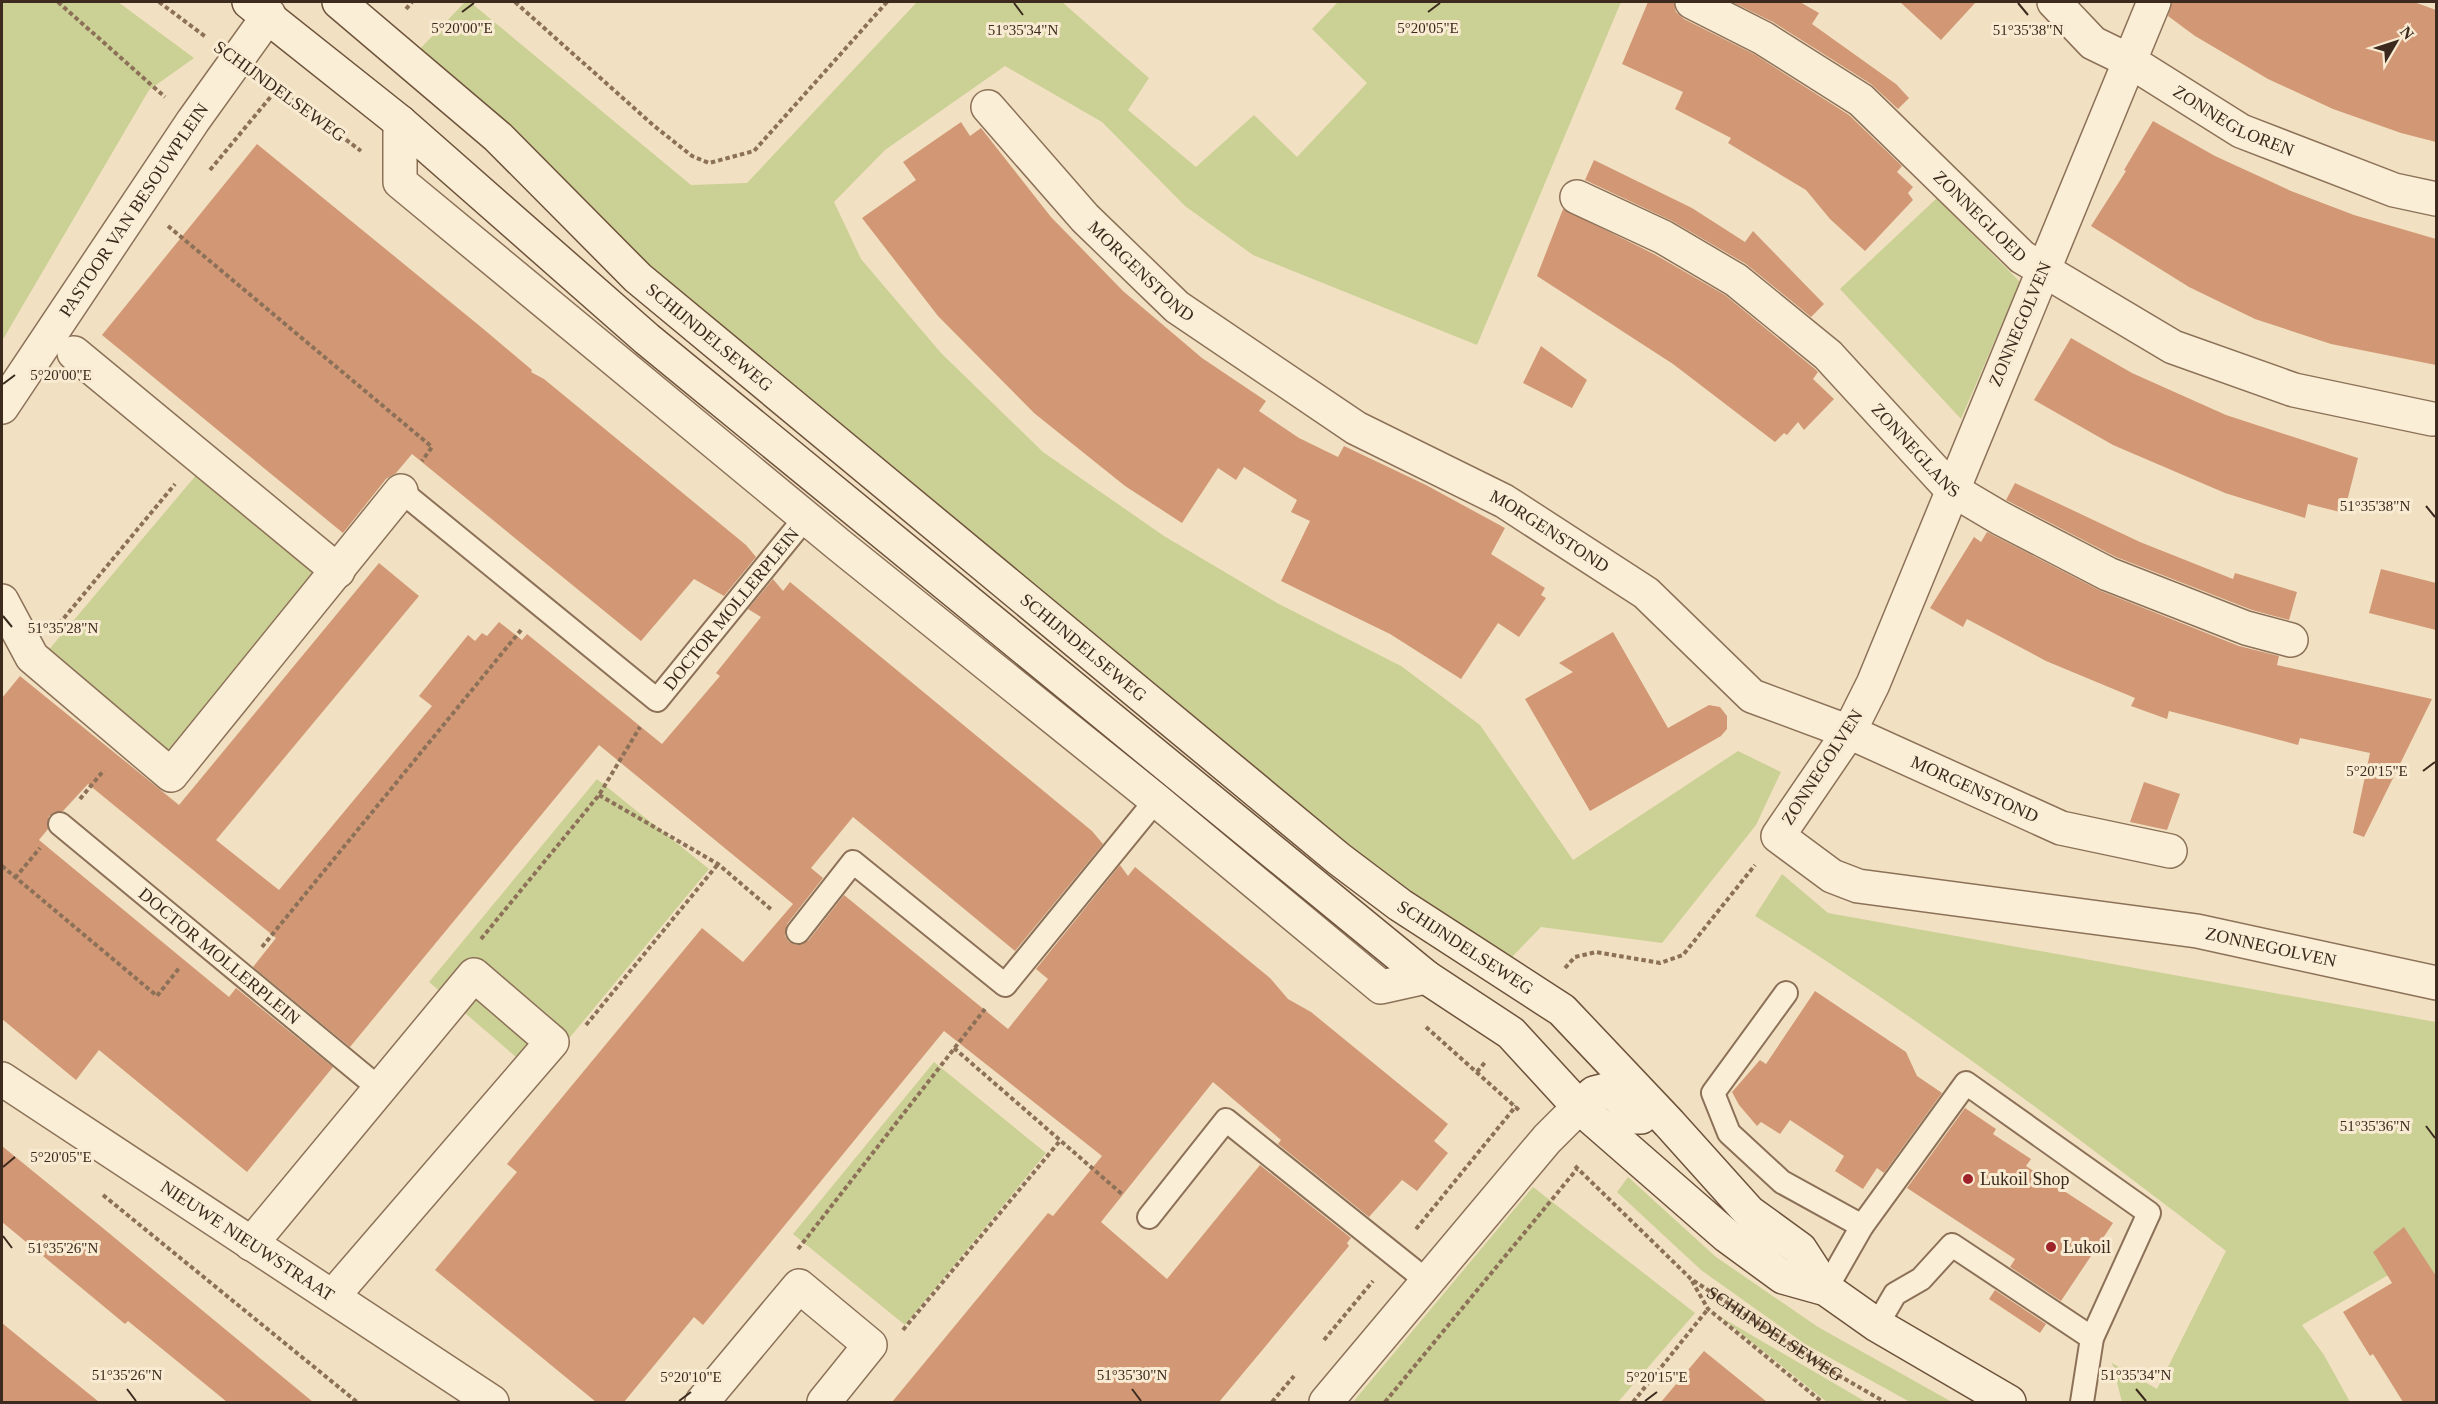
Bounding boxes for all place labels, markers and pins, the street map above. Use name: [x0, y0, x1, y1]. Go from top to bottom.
place label: Lukoil Shop: [1980, 1169, 2070, 1189]
marker: Lukoil Shop: [1961, 1172, 1975, 1186]
place label: Lukoil: [2063, 1237, 2111, 1257]
marker: Lukoil: [2044, 1240, 2058, 1254]

